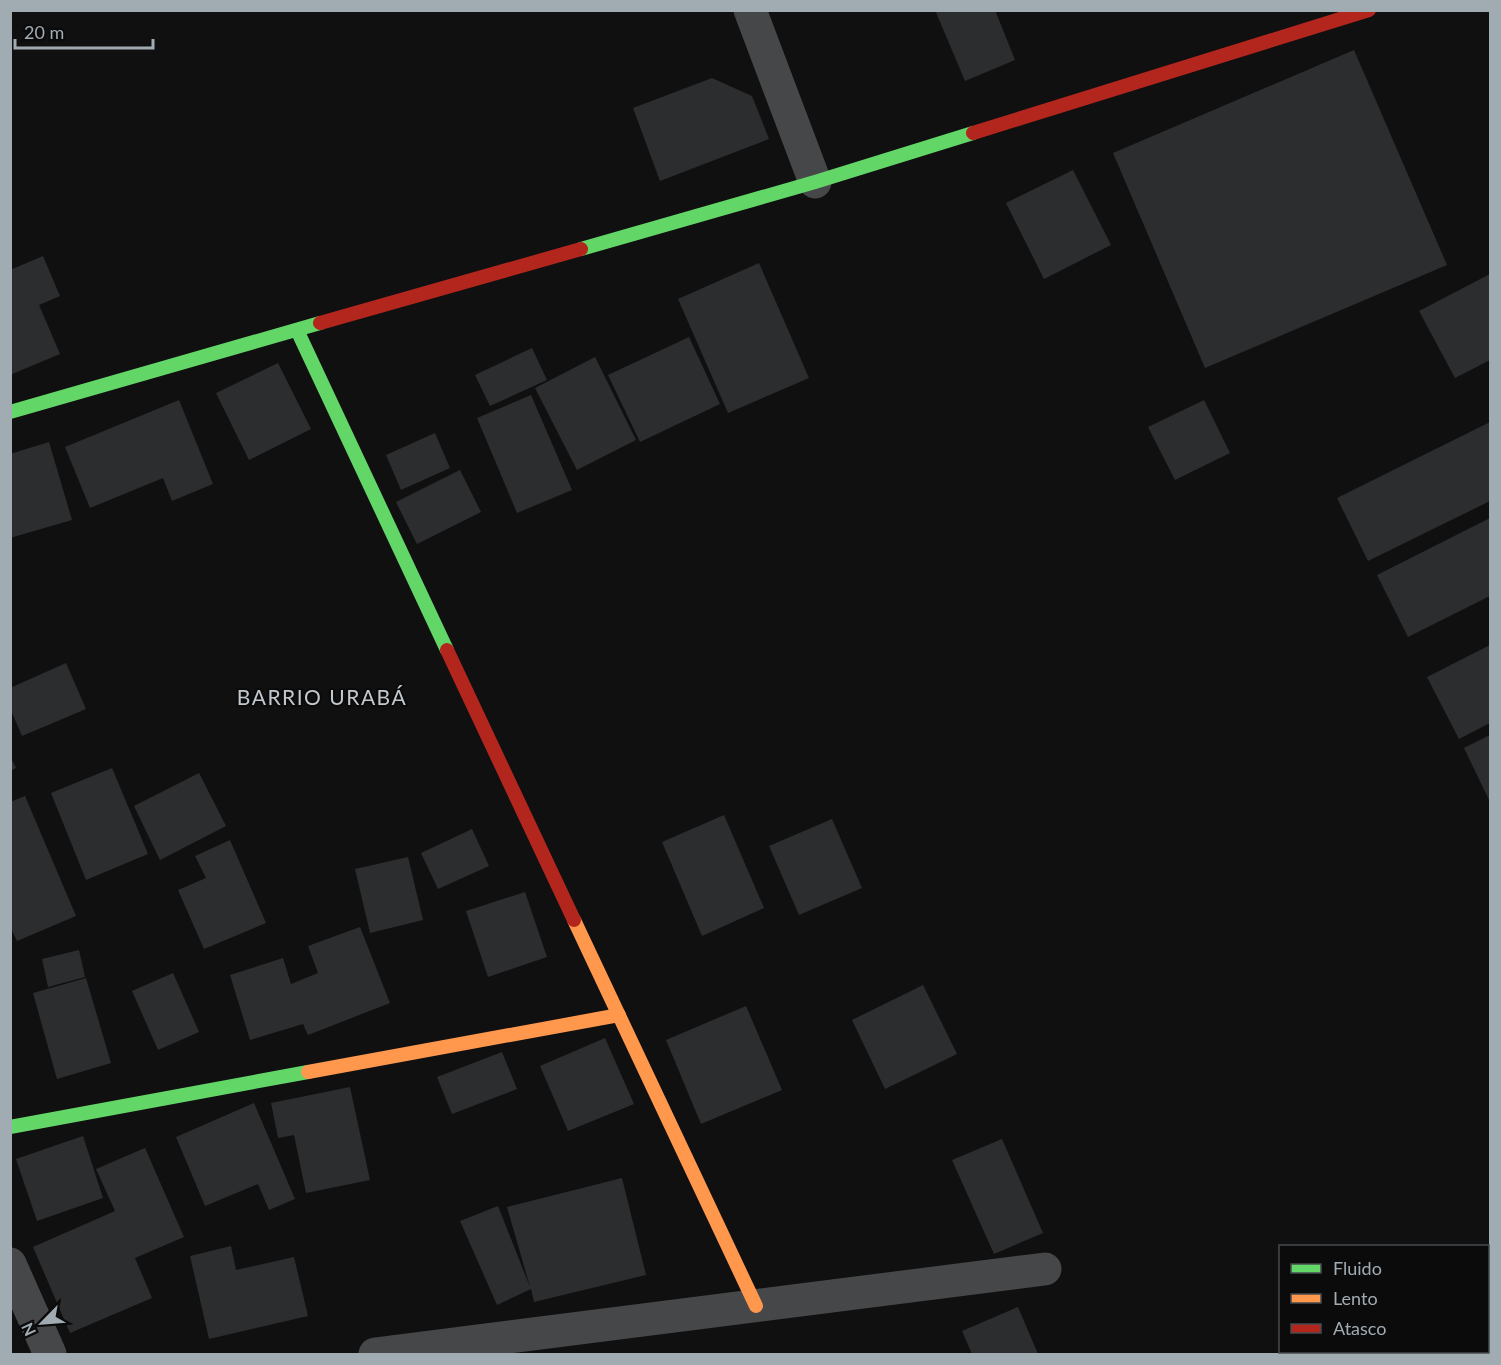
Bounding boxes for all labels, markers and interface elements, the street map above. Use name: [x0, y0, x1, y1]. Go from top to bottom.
scale bar: [15, 12, 153, 50]
text: 20 m: [24, 21, 64, 43]
district label: BARRIO URABÁ: [237, 684, 407, 709]
legend: [1279, 1245, 1489, 1353]
text: Fluido: [1333, 1257, 1382, 1279]
text: Lento: [1333, 1287, 1378, 1309]
north arrow: [12, 1293, 72, 1353]
text: Atasco: [1333, 1317, 1386, 1339]
text: N: [17, 1320, 39, 1339]

